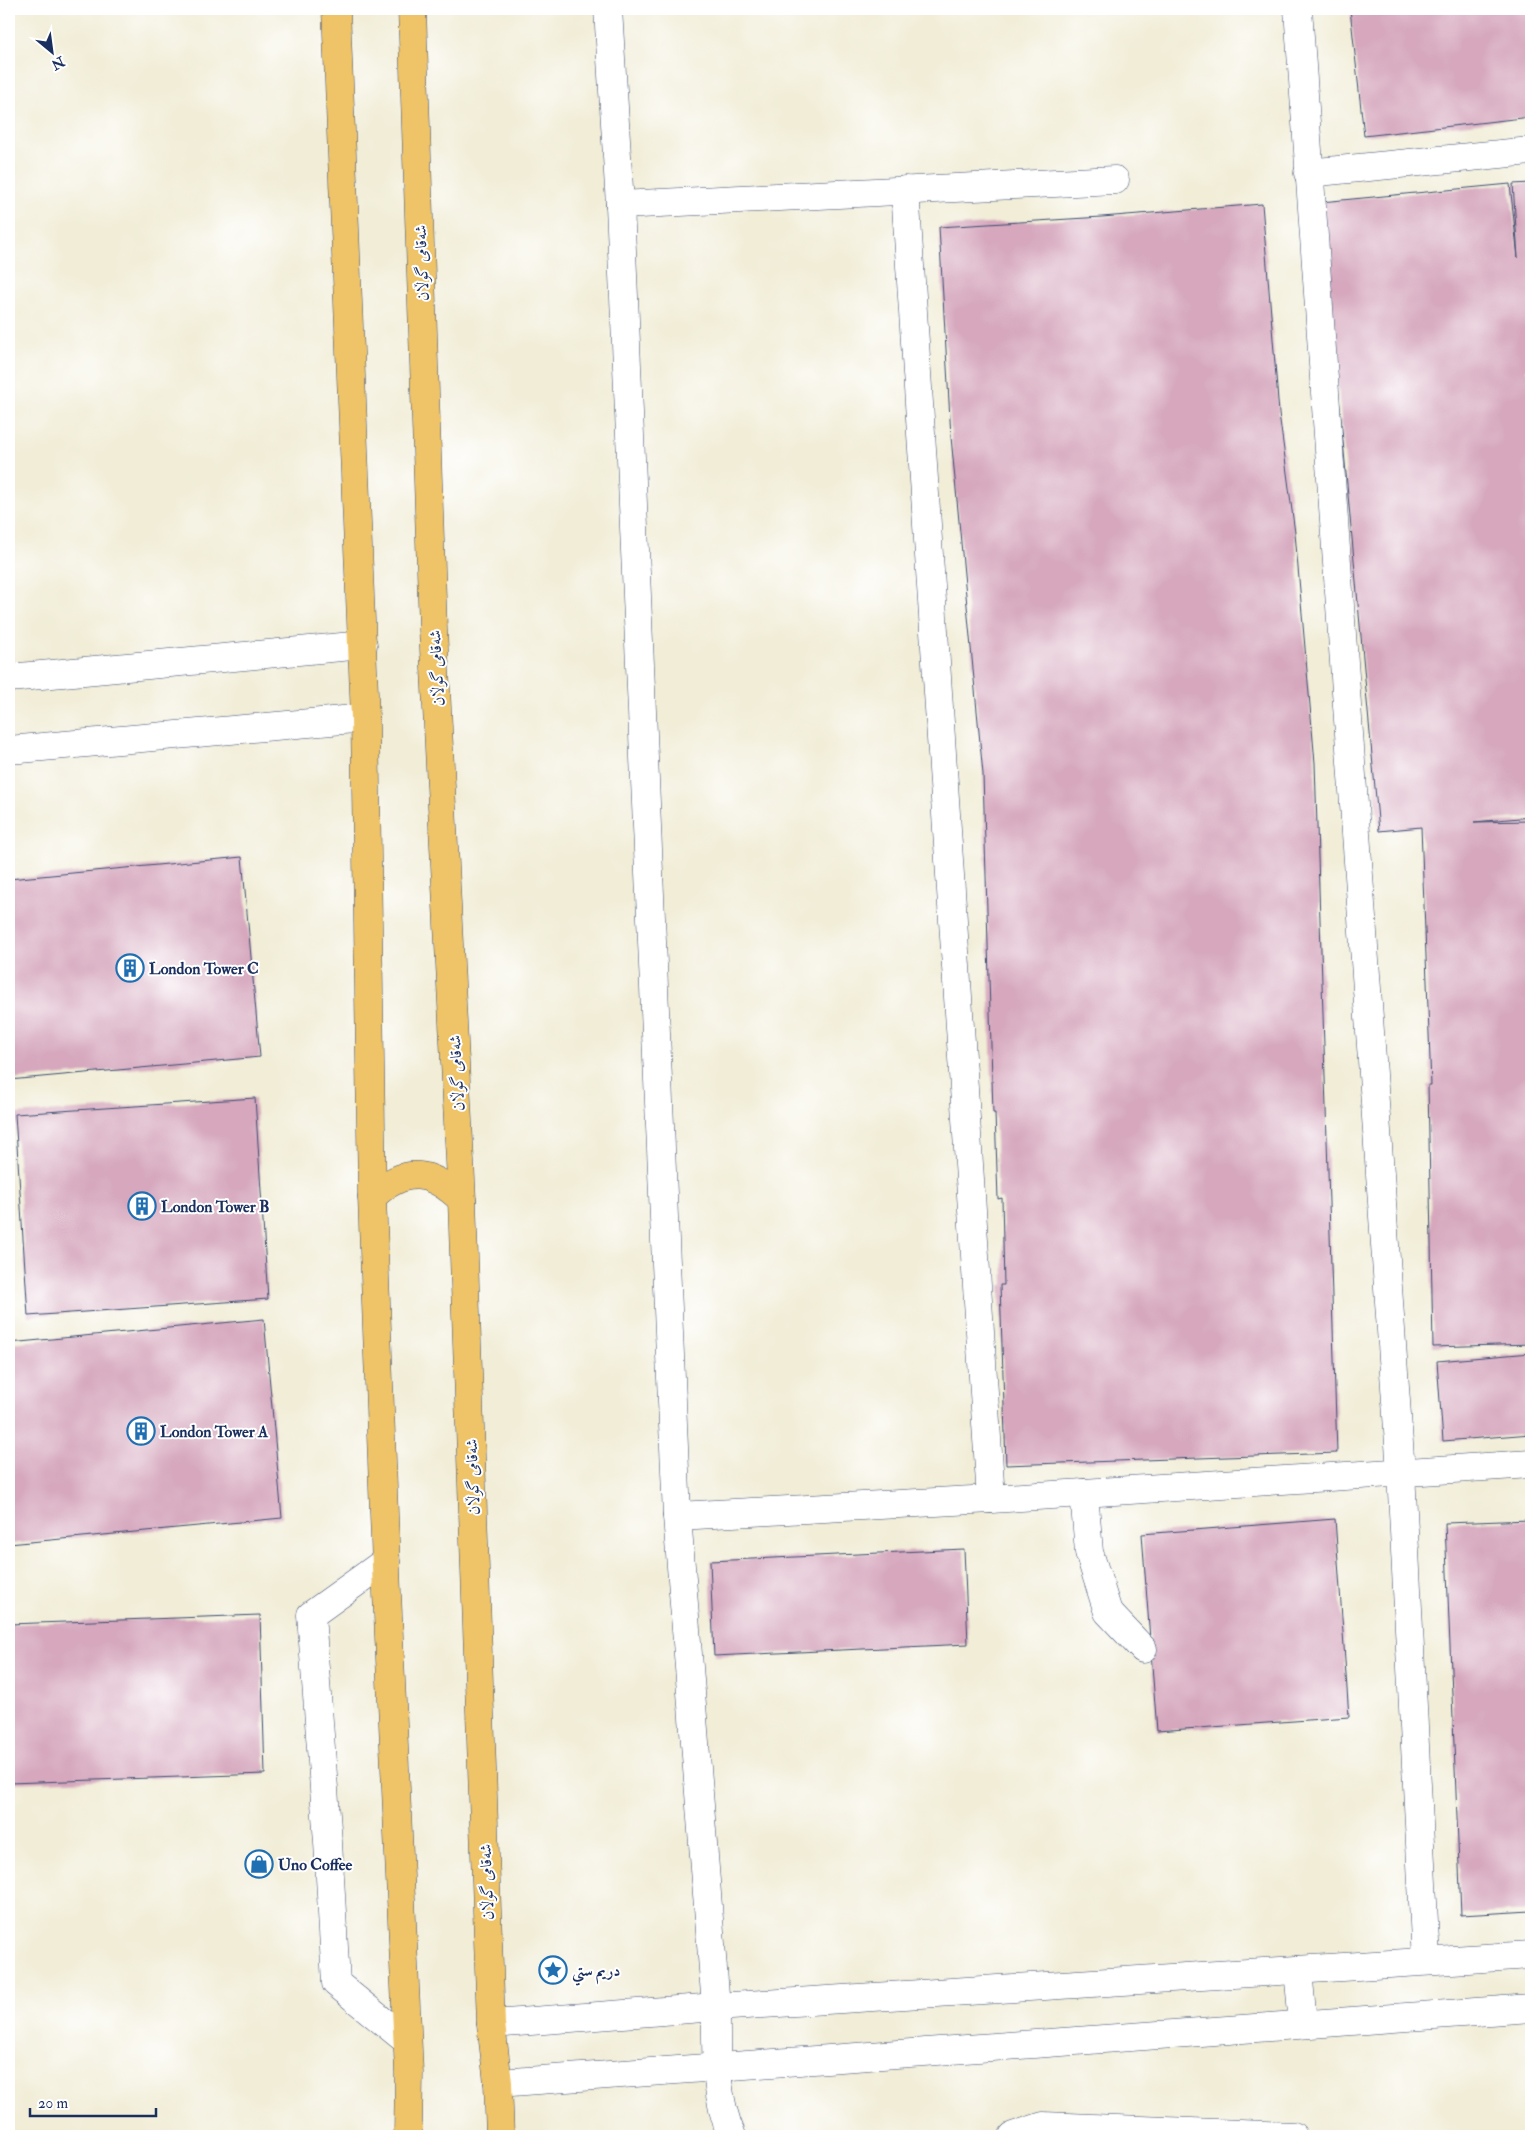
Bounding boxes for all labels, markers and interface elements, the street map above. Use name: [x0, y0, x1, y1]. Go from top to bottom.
north arrow: [28, 28, 78, 78]
text: N: [48, 52, 69, 74]
street label: شەقامی گوڵان: [411, 225, 433, 301]
street label: شەقامی گوڵان: [425, 629, 449, 707]
building icon: London Tower C: [115, 953, 145, 983]
place label: London Tower C: [149, 959, 259, 979]
street label: شەقامی گوڵان: [445, 1034, 469, 1112]
building icon: London Tower B: [127, 1191, 157, 1221]
place label: London Tower B: [161, 1197, 269, 1217]
building icon: London Tower A: [126, 1416, 156, 1446]
place label: London Tower A: [160, 1422, 269, 1442]
street label: شەقامی گوڵان: [462, 1439, 484, 1515]
street label: شەقامی گوڵان: [476, 1844, 498, 1920]
shop icon: Uno Coffee: [244, 1849, 274, 1879]
place label: Uno Coffee: [278, 1855, 353, 1875]
place icon: دريم ستي: [538, 1955, 568, 1985]
place label: دريم ستي: [572, 1961, 621, 1986]
scale bar: [30, 2085, 156, 2117]
text: 20 m: [38, 2094, 68, 2113]

